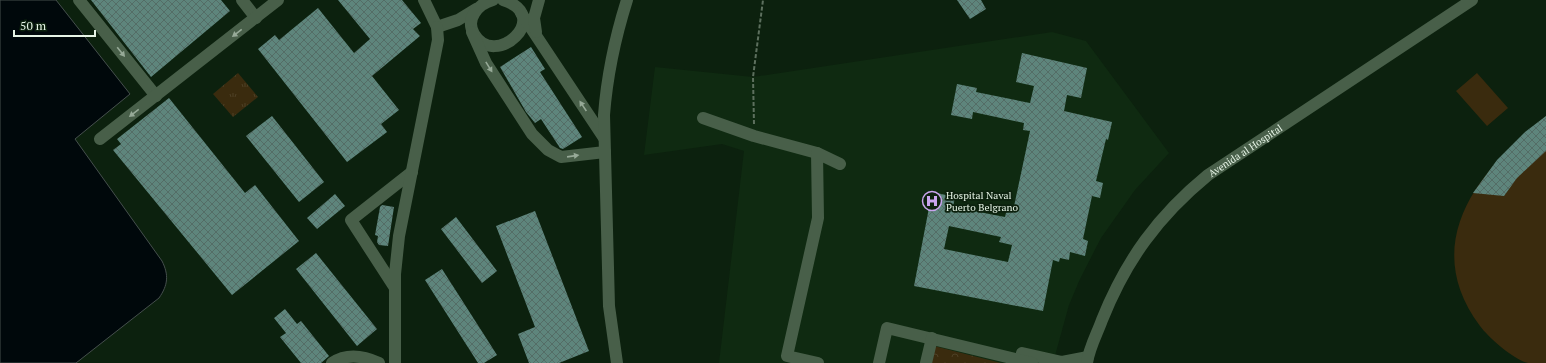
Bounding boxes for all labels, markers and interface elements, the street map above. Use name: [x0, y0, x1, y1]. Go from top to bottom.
scale bar: [14, 12, 95, 38]
text: 50 m: [20, 18, 47, 33]
one-way arrow: [231, 29, 242, 37]
one-way arrow: [116, 47, 125, 58]
one-way arrow: [485, 61, 492, 73]
one-way arrow: [579, 100, 587, 111]
one-way arrow: [129, 109, 140, 117]
street label: Avenida al Hospital: [1206, 121, 1285, 180]
one-way arrow: [567, 153, 579, 159]
place label: Hospital Naval Puerto Belgrano: [946, 189, 1019, 214]
hospital icon: Hospital Naval Puerto Belgrano: [921, 190, 943, 212]

